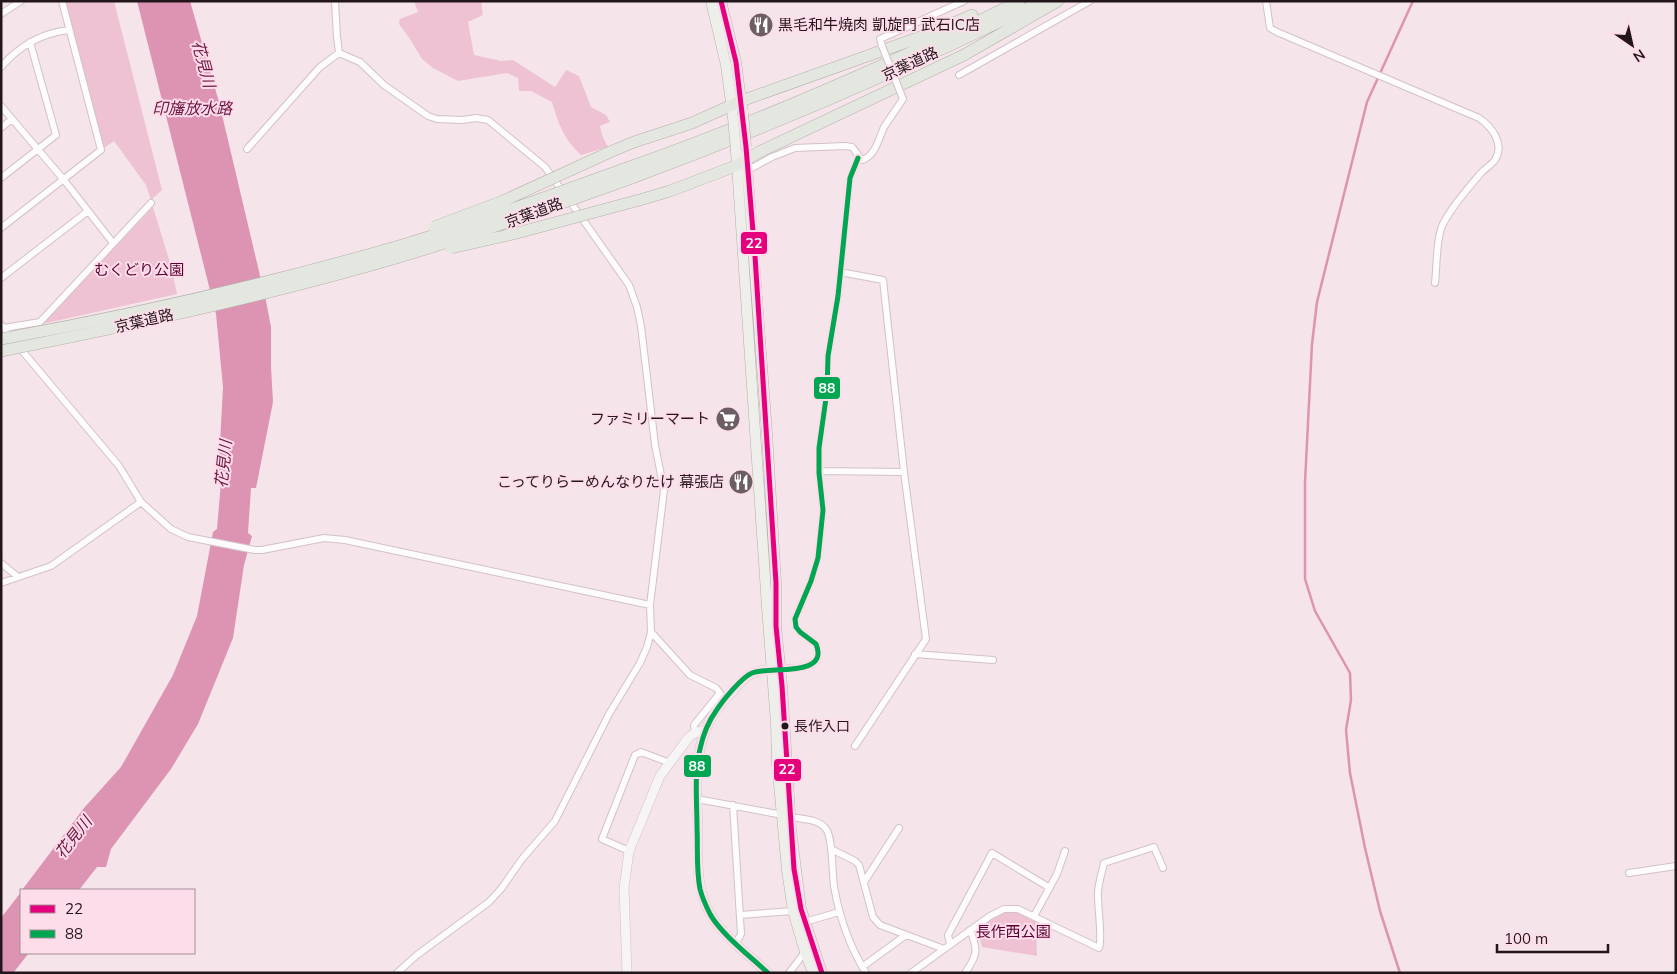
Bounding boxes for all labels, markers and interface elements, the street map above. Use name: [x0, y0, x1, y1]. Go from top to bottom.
restaurant icon: 黒毛和牛焼肉 凱旋門 武石IC店: [748, 12, 774, 38]
place label: 黒毛和牛焼肉 凱旋門 武石IC店: [778, 15, 980, 34]
north arrow: [1607, 20, 1657, 70]
water label: 花見川: [188, 38, 220, 92]
street label: 京葉道路: [879, 42, 941, 85]
text: N: [1630, 45, 1649, 66]
water label: 印旛放水路: [152, 98, 234, 118]
street label: 京葉道路: [502, 193, 565, 232]
line badge: 22: [740, 231, 768, 255]
text: 22: [746, 234, 762, 252]
park label: むくどり公園: [94, 260, 184, 279]
street label: 京葉道路: [113, 305, 175, 337]
line badge: 88: [813, 376, 841, 400]
text: 88: [819, 379, 835, 397]
supermarket icon: ファミリーマート: [715, 406, 741, 432]
place label: ファミリーマート: [590, 409, 710, 428]
water label: 花見川: [211, 437, 236, 489]
restaurant icon: こってりらーめんなりたけ 幕張店: [728, 469, 754, 495]
place label: こってりらーめんなりたけ 幕張店: [497, 472, 724, 491]
place label: 長作入口: [794, 717, 850, 735]
marker: 長作入口: [780, 721, 790, 731]
line badge: 88: [683, 754, 712, 778]
text: 88: [689, 757, 705, 775]
line badge: 22: [773, 758, 802, 782]
text: 22: [779, 760, 795, 778]
water label: 花見川: [50, 810, 97, 862]
legend: [20, 889, 195, 954]
text: 22: [65, 899, 83, 918]
park label: 長作西公園: [975, 922, 1051, 941]
scale bar: [1497, 922, 1608, 954]
text: 88: [65, 924, 83, 943]
text: 100 m: [1504, 929, 1548, 948]

